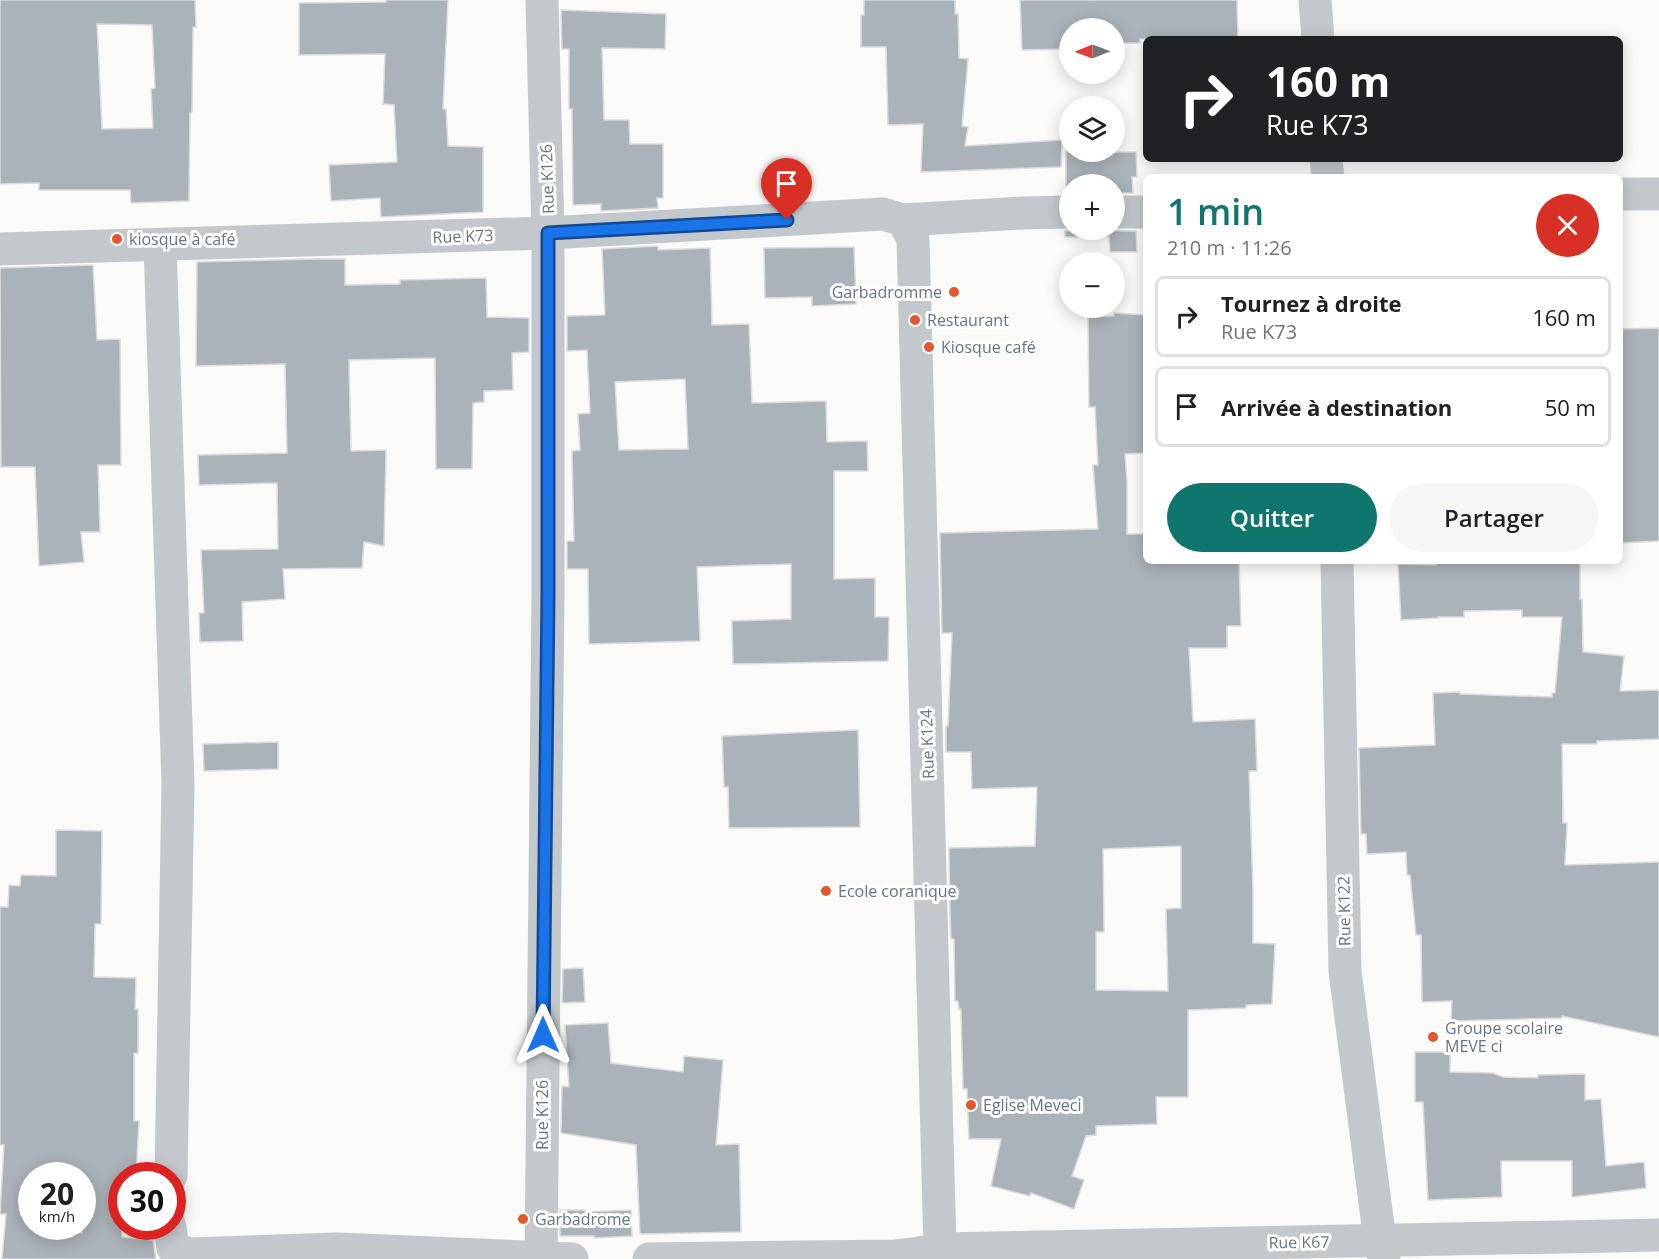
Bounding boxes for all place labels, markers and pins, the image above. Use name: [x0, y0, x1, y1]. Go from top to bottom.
pin: [761, 158, 812, 220]
place label: kiosque à café: [129, 228, 235, 250]
marker: kiosque à café: [110, 232, 124, 246]
place label: Garbadromme: [832, 281, 942, 303]
marker: Garbadromme: [947, 285, 961, 299]
place label: Restaurant: [927, 309, 1009, 331]
marker: Restaurant: [908, 313, 922, 327]
place label: Kiosque café: [941, 336, 1036, 358]
marker: Kiosque café: [922, 340, 936, 354]
place label: Ecole coranique: [838, 880, 957, 902]
marker: Ecole coranique: [819, 884, 833, 898]
place label: Groupe scolaire MEVE ci: [1445, 1017, 1563, 1057]
marker: Groupe scolaire MEVE ci: [1426, 1030, 1440, 1044]
place label: Eglise Meveci: [983, 1094, 1081, 1116]
marker: Eglise Meveci: [964, 1098, 978, 1112]
place label: Garbadrome: [535, 1208, 631, 1230]
marker: Garbadrome: [516, 1212, 530, 1226]

